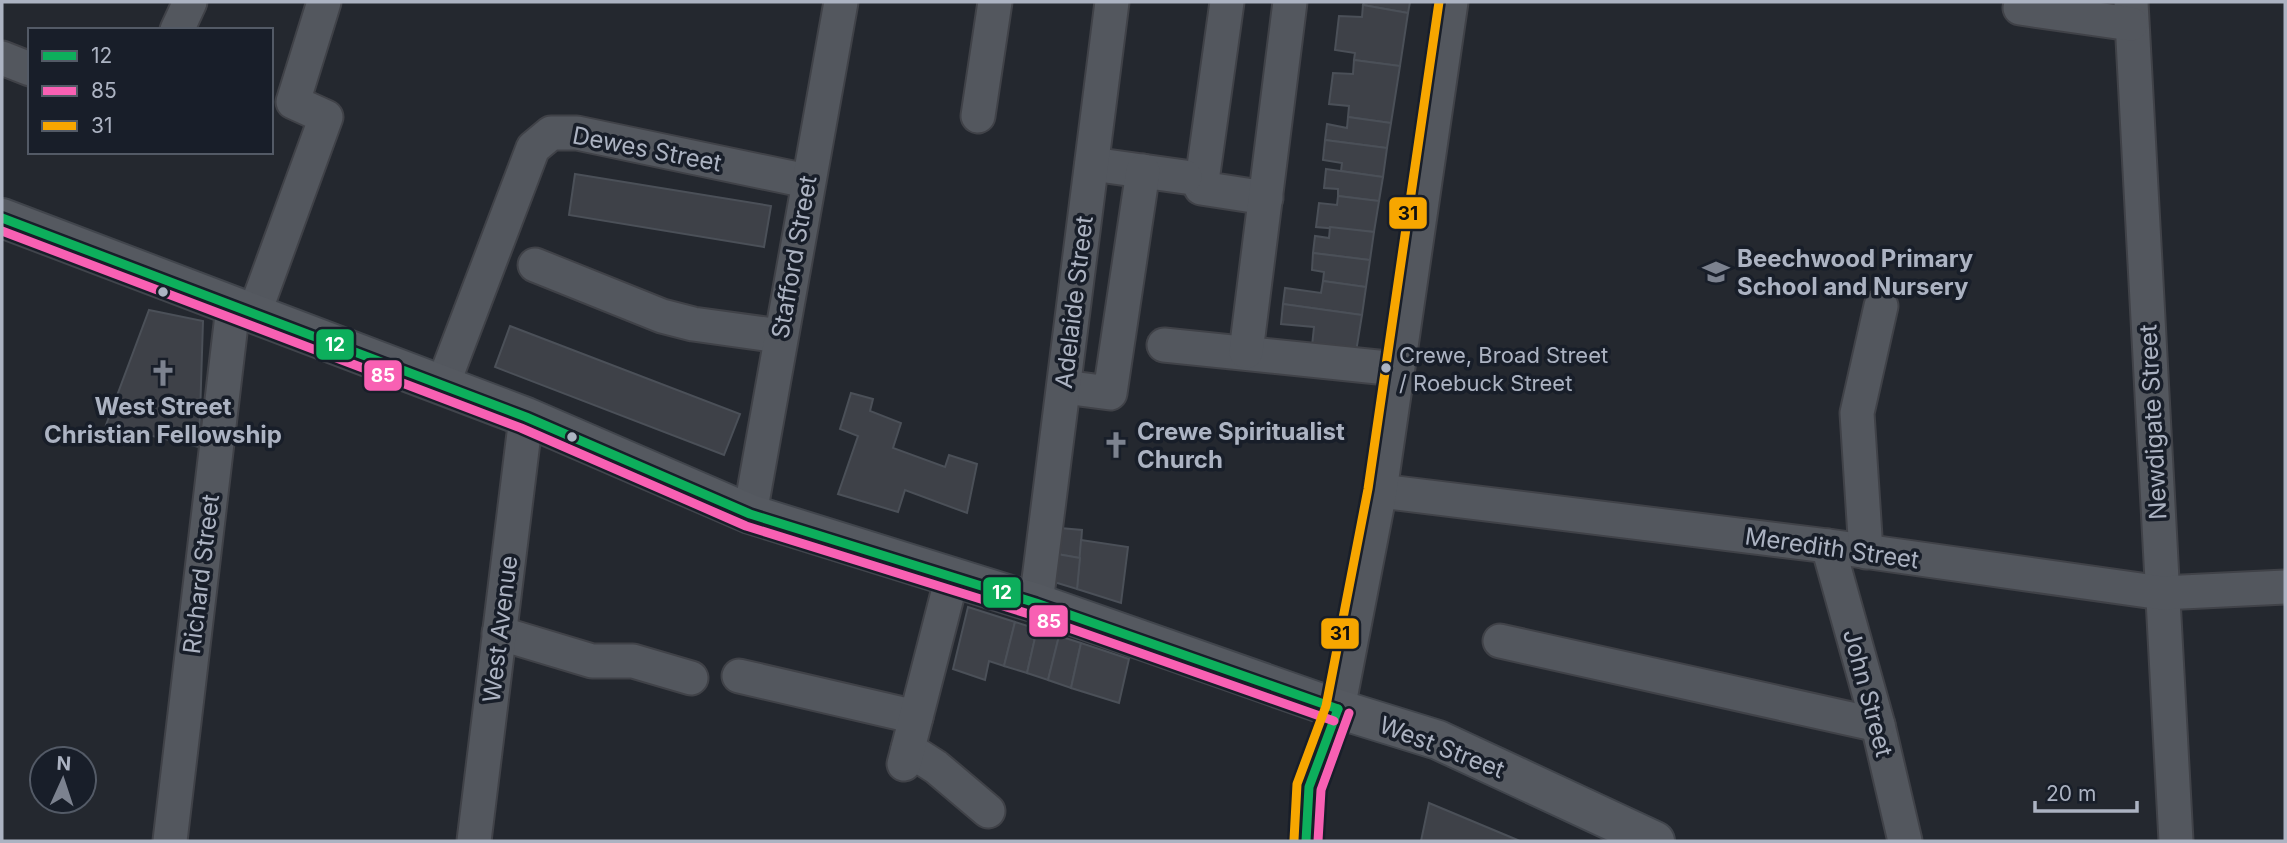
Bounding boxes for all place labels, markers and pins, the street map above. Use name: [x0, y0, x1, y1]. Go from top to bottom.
place label: Beechwood Primary School and Nursery: [1737, 244, 1974, 301]
school or university icon: Beechwood Primary School and Nursery: [1701, 257, 1731, 287]
unlabelled marker: [156, 285, 170, 299]
place label: Crewe, Broad Street / Roebuck Street: [1399, 342, 1608, 396]
church icon: West Street Christian Fellowship: [148, 358, 178, 388]
marker: Crewe, Broad Street / Roebuck Street: [1379, 361, 1393, 375]
place label: West Street Christian Fellowship: [44, 392, 282, 449]
place label: Crewe Spiritualist Church: [1137, 417, 1345, 474]
unlabelled marker: [565, 430, 579, 444]
church icon: Crewe Spiritualist Church: [1101, 430, 1131, 460]

